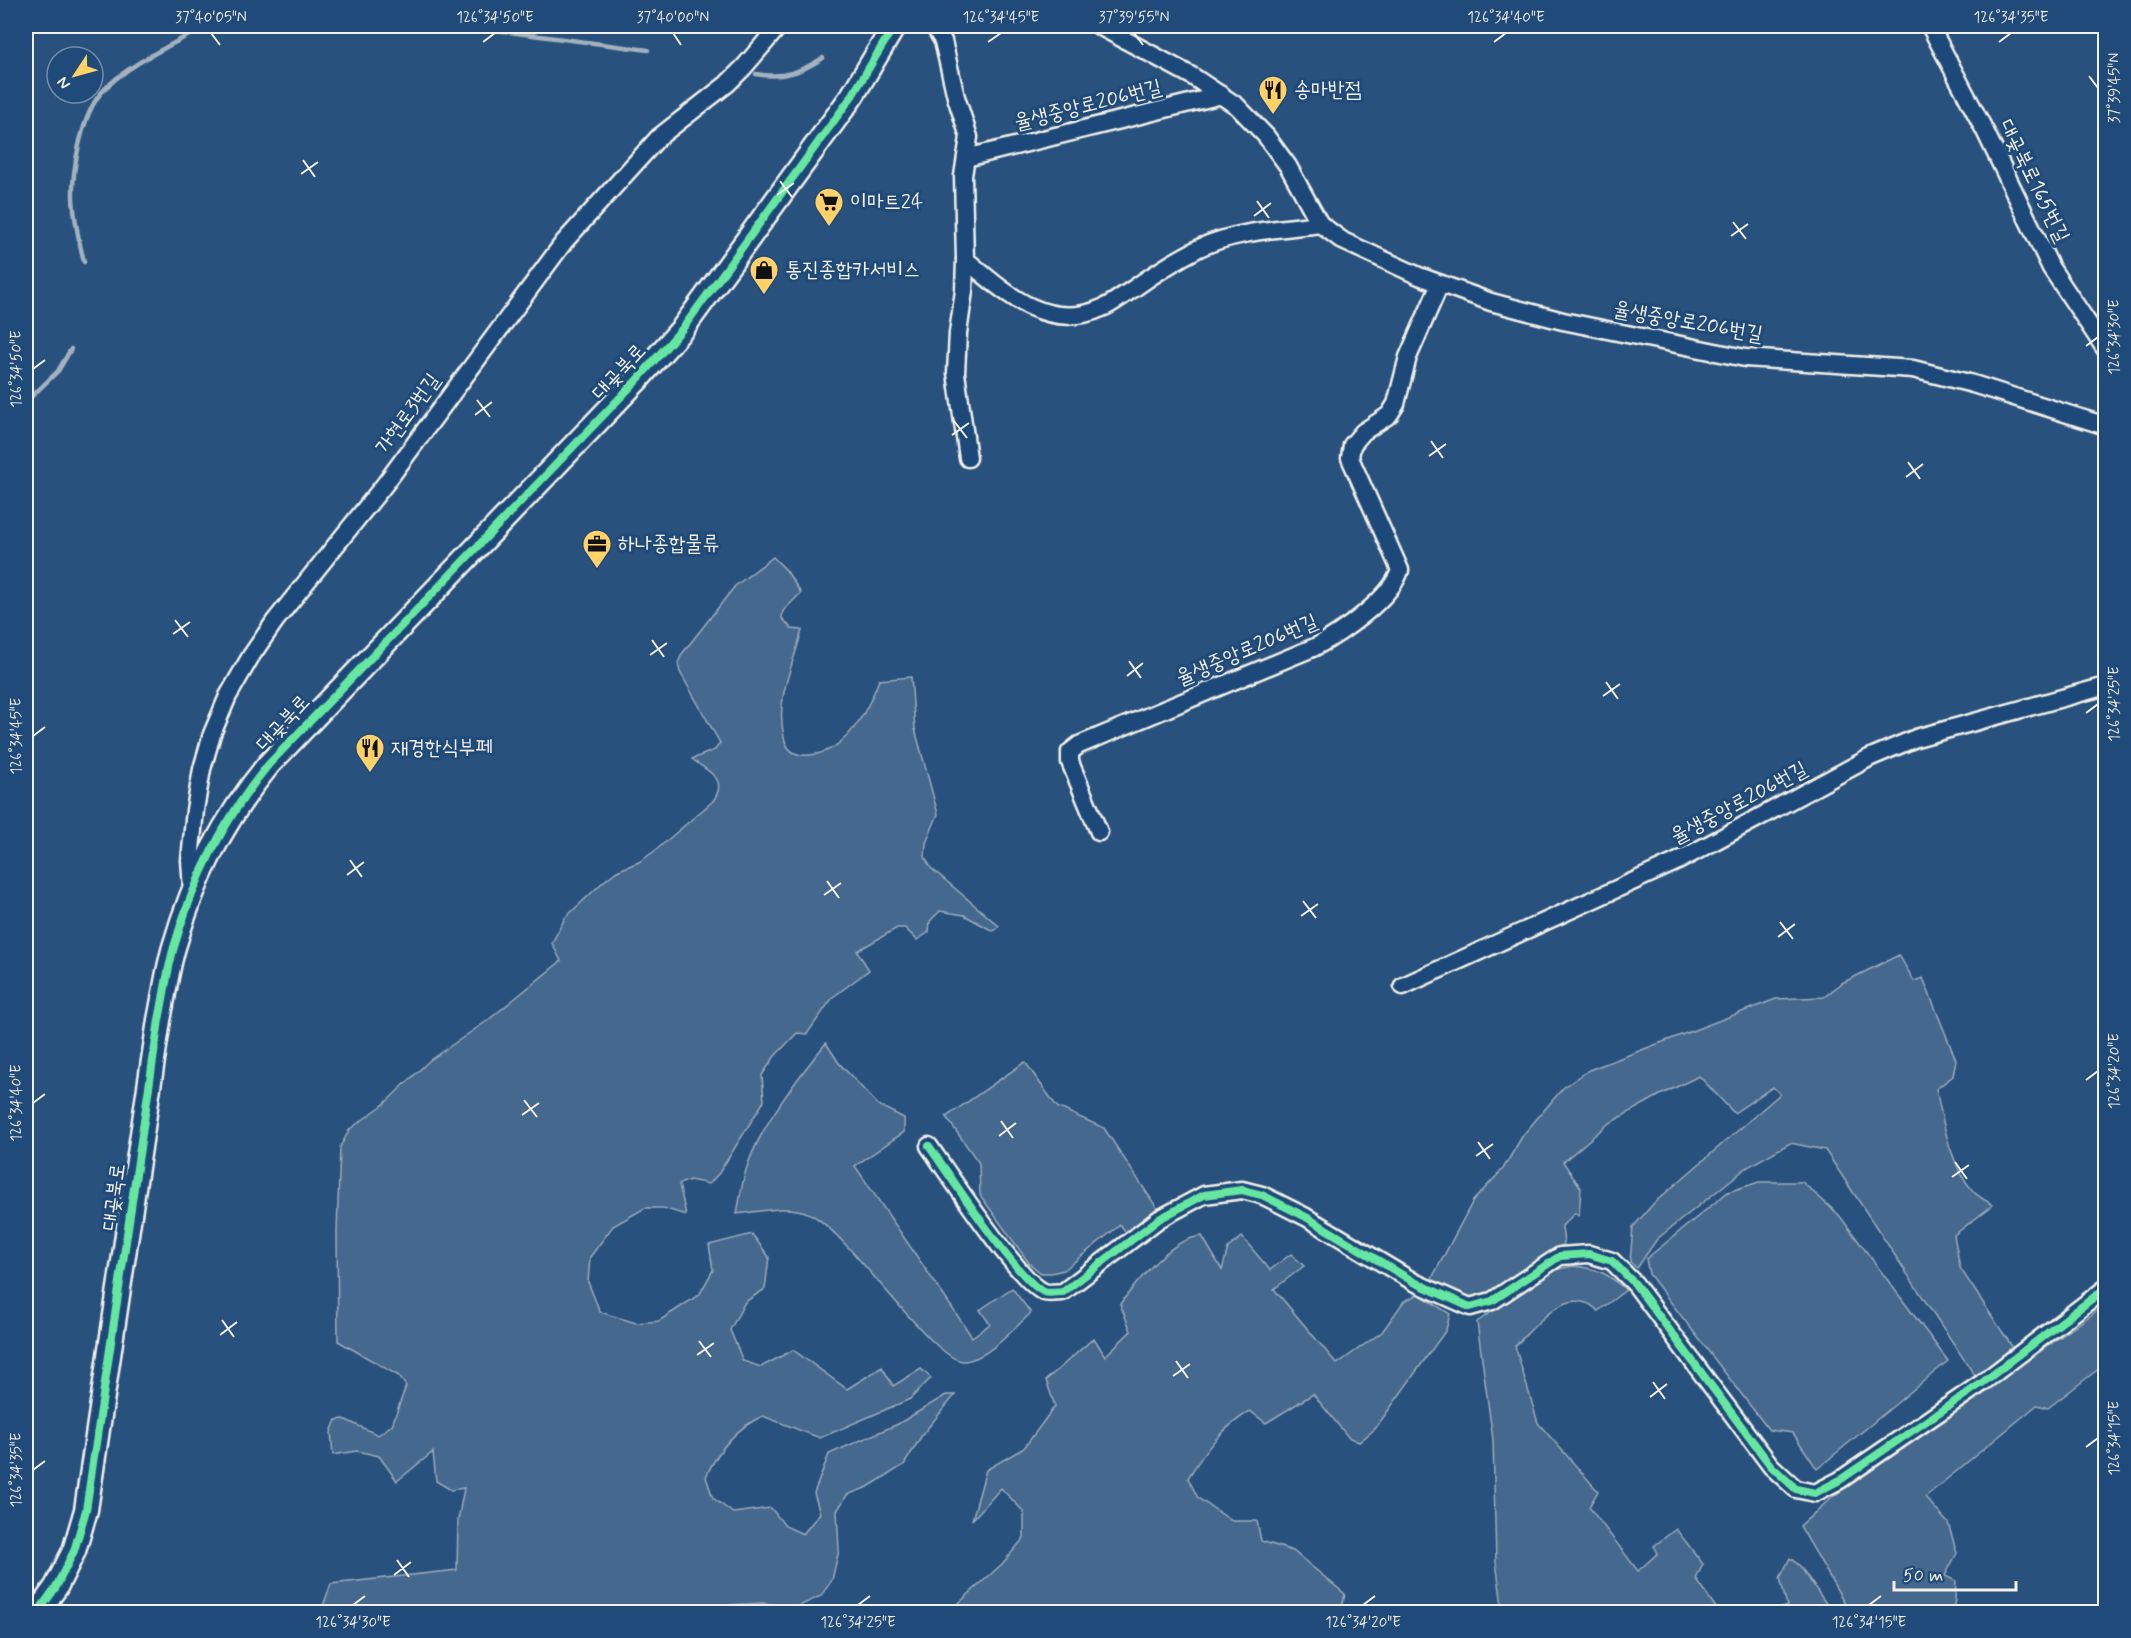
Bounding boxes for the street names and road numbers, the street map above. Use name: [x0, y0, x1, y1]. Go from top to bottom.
street label: 율생중앙로206번길: [1011, 73, 1165, 137]
street label: 대곶북로165번길: [1992, 115, 2076, 247]
street label: 율생중앙로206번길: [1611, 295, 1765, 349]
street label: 대곶북로: [586, 338, 652, 406]
street label: 가현로3번길: [369, 368, 447, 460]
street label: 율생중앙로206번길: [1172, 608, 1322, 692]
street label: 대곶북로: [250, 689, 316, 757]
street label: 율생중앙로206번길: [1666, 755, 1812, 851]
street label: 대곶북로: [95, 1162, 133, 1232]

